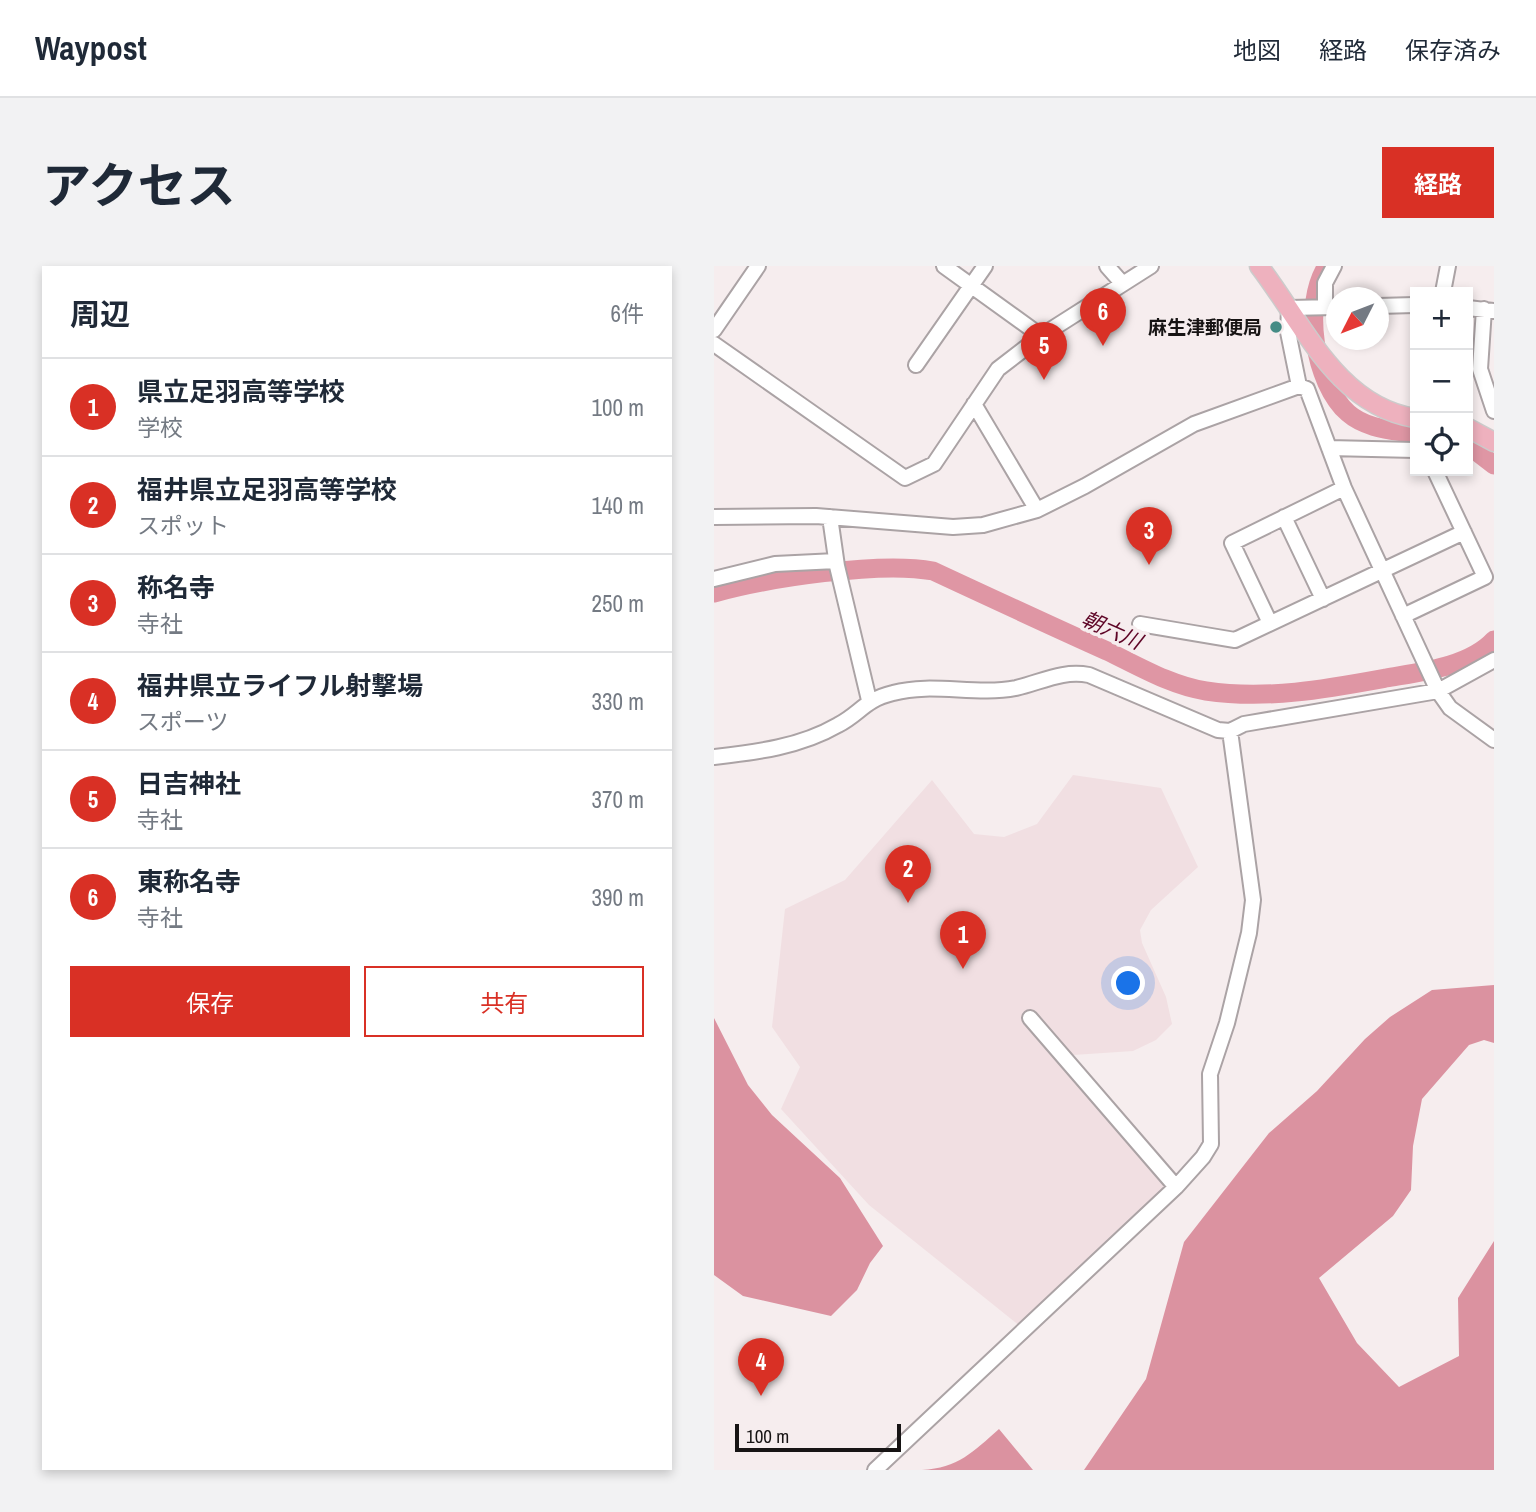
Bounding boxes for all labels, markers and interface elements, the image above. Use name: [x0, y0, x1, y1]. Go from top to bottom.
text: Waypost: [35, 26, 147, 70]
text: 地図: [1233, 34, 1281, 66]
text: 経路: [1319, 34, 1367, 66]
text: 保存済み: [1405, 34, 1501, 66]
button: 経路: [1382, 147, 1494, 218]
text: アクセス: [42, 152, 236, 218]
north arrow: [1326, 287, 1389, 350]
map controls: [1410, 287, 1473, 476]
button: +: [1410, 287, 1473, 350]
pin: 6: [1080, 288, 1126, 346]
text: 周辺: [70, 294, 130, 334]
text: 6件: [611, 298, 644, 329]
place label: 麻生津郵便局: [1148, 314, 1262, 340]
marker: 麻生津郵便局: [1268, 319, 1284, 335]
pin: 5: [1021, 322, 1067, 380]
button: −: [1410, 350, 1473, 413]
text: 県立足羽高等学校: [137, 374, 345, 409]
text: 1: [88, 392, 98, 423]
text: 100 m: [592, 392, 644, 423]
text: 学校: [137, 412, 183, 443]
button: locate: [1410, 413, 1473, 476]
text: 福井県立足羽高等学校: [137, 472, 397, 507]
text: 2: [88, 490, 98, 521]
text: 140 m: [592, 490, 644, 521]
pin: 3: [1126, 507, 1172, 565]
text: スポット: [137, 510, 229, 541]
text: 称名寺: [137, 570, 215, 605]
text: 3: [88, 588, 98, 619]
text: 250 m: [592, 588, 644, 619]
water label: 朝六川: [1077, 604, 1149, 657]
text: 寺社: [137, 608, 183, 639]
text: 福井県立ライフル射撃場: [137, 668, 423, 703]
text: 4: [88, 686, 98, 717]
text: 330 m: [592, 686, 644, 717]
text: スポーツ: [137, 706, 229, 737]
text: 日吉神社: [137, 766, 241, 801]
text: 5: [88, 784, 98, 815]
text: 370 m: [592, 784, 644, 815]
text: 寺社: [137, 804, 183, 835]
pin: 2: [885, 845, 931, 903]
text: 東称名寺: [137, 864, 241, 899]
text: 6: [88, 882, 98, 913]
text: 390 m: [592, 882, 644, 913]
text: 寺社: [137, 902, 183, 933]
pin: 1: [940, 911, 986, 969]
button: 保存: [70, 966, 350, 1037]
button: 共有: [364, 966, 644, 1037]
your location: [1111, 966, 1145, 1000]
pin: 4: [738, 1338, 784, 1396]
scale bar: [735, 1421, 901, 1453]
text: 100 m: [746, 1423, 789, 1449]

